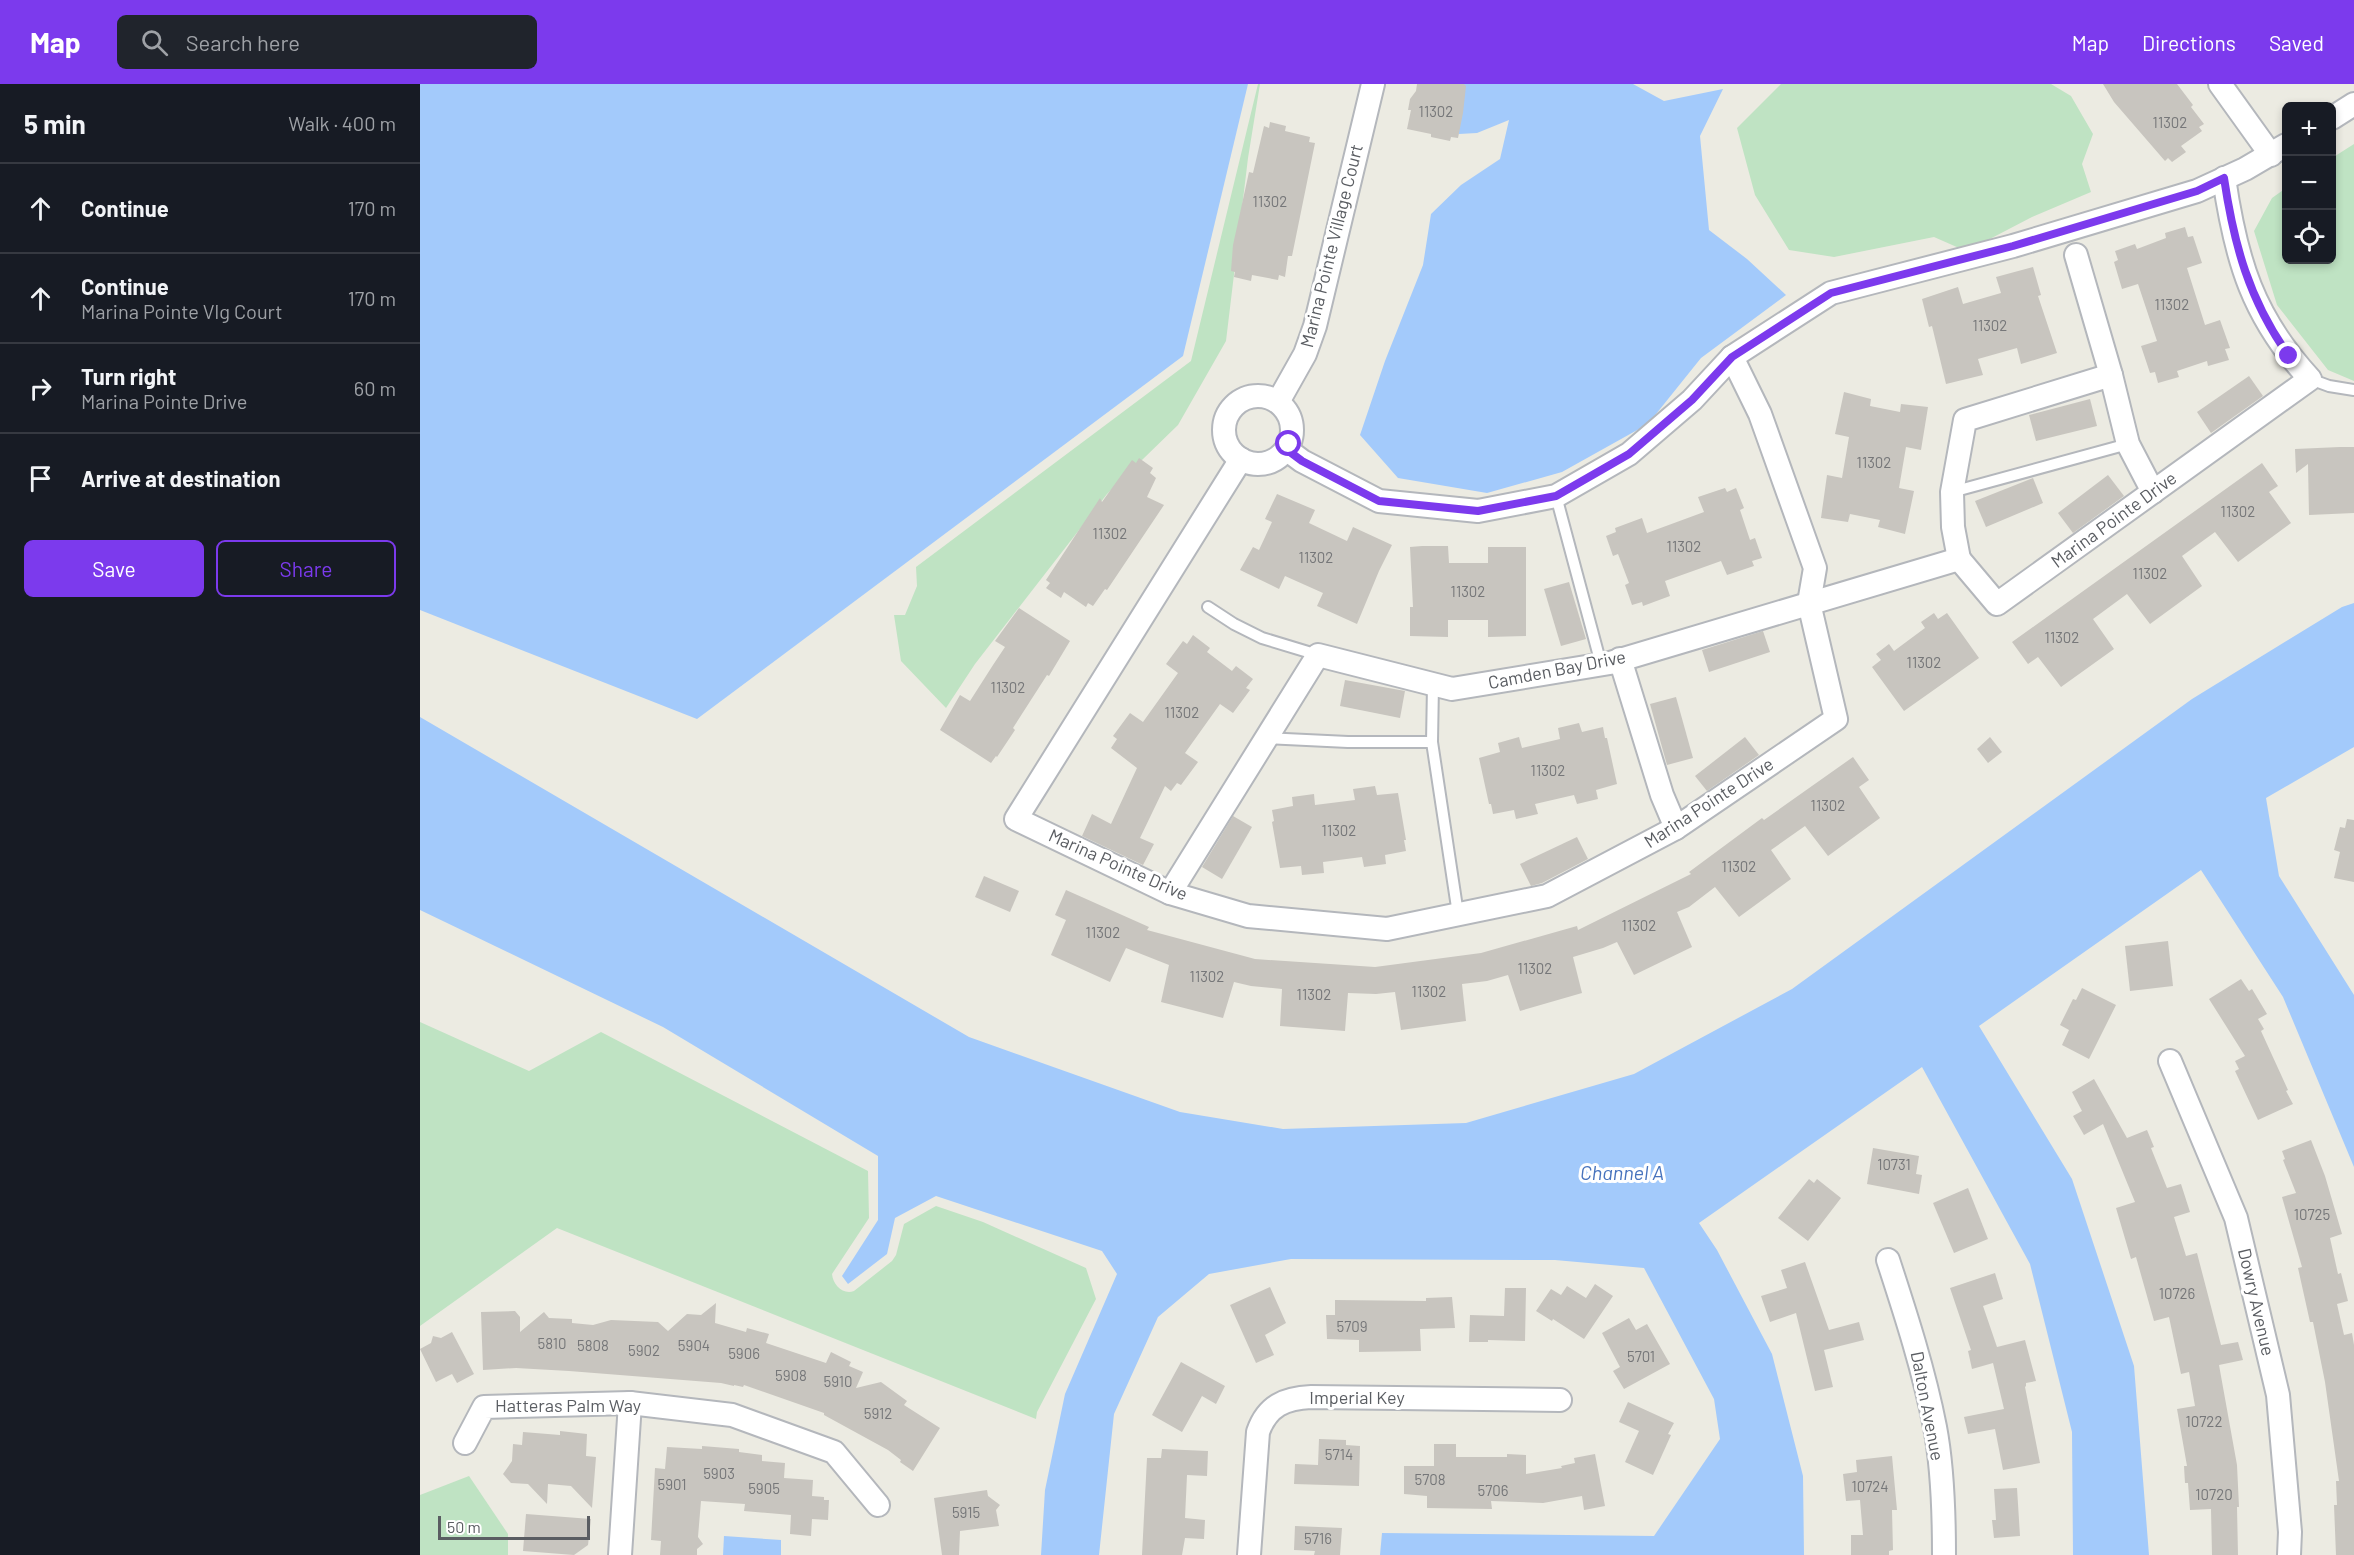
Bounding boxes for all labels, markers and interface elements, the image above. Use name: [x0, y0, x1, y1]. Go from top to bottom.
search box: [117, 15, 537, 69]
text: Map: [30, 25, 81, 59]
icon: search: [138, 26, 171, 59]
text: Search here: [186, 29, 300, 55]
text: Map: [2072, 30, 2109, 55]
text: Directions: [2142, 30, 2236, 55]
text: Saved: [2269, 30, 2324, 55]
house number: 11302: [1419, 102, 1453, 120]
map controls: [2282, 102, 2336, 264]
button: +: [2282, 102, 2336, 156]
text: 5 min: [24, 108, 86, 139]
text: Walk · 400 m: [288, 111, 396, 135]
house number: 11302: [2153, 113, 2187, 131]
street label: Marina Pointe Village Court: [1295, 142, 1367, 350]
button: −: [2282, 156, 2336, 210]
icon: ahead: [24, 192, 57, 225]
house number: 11302: [1253, 192, 1287, 210]
text: Continue: [81, 195, 169, 221]
text: 170 m: [348, 196, 396, 220]
button: locate: [2282, 210, 2336, 264]
text: Continue: [81, 273, 169, 299]
icon: ahead: [24, 282, 57, 315]
text: 170 m: [348, 286, 396, 310]
house number: 11302: [2155, 295, 2189, 313]
text: Marina Pointe Vlg Court: [81, 299, 282, 323]
house number: 11302: [1973, 316, 2007, 334]
route end: [2275, 342, 2301, 368]
text: Turn right: [81, 363, 176, 389]
icon: right: [24, 372, 57, 405]
text: 60 m: [354, 376, 396, 400]
text: Marina Pointe Drive: [81, 389, 247, 413]
route start: [1275, 430, 1301, 456]
house number: 11302: [1857, 453, 1891, 471]
icon: arrive: [24, 462, 57, 495]
text: Arrive at destination: [81, 465, 280, 491]
street label: Marina Pointe Drive: [2046, 466, 2180, 572]
house number: 11302: [2221, 502, 2255, 520]
house number: 11302: [1093, 524, 1127, 542]
house number: 11302: [1667, 537, 1701, 555]
button: Save: [24, 540, 204, 597]
button: Share: [216, 540, 396, 597]
house number: 11302: [1299, 548, 1333, 566]
house number: 11302: [2133, 564, 2167, 582]
house number: 11302: [1451, 582, 1485, 600]
house number: 11302: [2045, 628, 2079, 646]
street label: Camden Bay Drive: [1486, 645, 1628, 693]
house number: 11302: [1907, 653, 1941, 671]
house number: 11302: [991, 678, 1025, 696]
house number: 11302: [1165, 703, 1199, 721]
street label: Marina Pointe Drive: [1640, 752, 1777, 852]
house number: 11302: [1531, 761, 1565, 779]
house number: 11302: [1811, 796, 1845, 814]
house number: 11302: [1322, 821, 1356, 839]
street label: Marina Pointe Drive: [1046, 824, 1191, 905]
house number: 11302: [1722, 857, 1756, 875]
house number: 11302: [1622, 916, 1656, 934]
house number: 11302: [1086, 923, 1120, 941]
house number: 11302: [1518, 959, 1552, 977]
house number: 11302: [1190, 967, 1224, 985]
house number: 11302: [1412, 982, 1446, 1000]
house number: 11302: [1297, 985, 1331, 1003]
house number: 10731: [1877, 1155, 1911, 1173]
water label: Channel A: [1580, 1160, 1664, 1184]
house number: 10725: [2294, 1205, 2330, 1223]
street label: Dowry Avenue: [2234, 1246, 2280, 1358]
house number: 10726: [2159, 1284, 2195, 1302]
house number: 5709: [1336, 1317, 1368, 1335]
house number: 5810: [538, 1334, 566, 1352]
house number: 5808: [577, 1336, 609, 1354]
house number: 5904: [678, 1336, 710, 1354]
house number: 5902: [628, 1341, 660, 1359]
house number: 5906: [728, 1344, 760, 1362]
house number: 5701: [1627, 1347, 1655, 1365]
street label: Dalton Avenue: [1907, 1349, 1949, 1462]
house number: 5908: [775, 1366, 807, 1384]
house number: 5910: [824, 1372, 852, 1390]
street label: Imperial Key: [1309, 1386, 1405, 1408]
street label: Hatteras Palm Way: [495, 1394, 641, 1416]
house number: 5912: [864, 1404, 892, 1422]
house number: 10722: [2186, 1412, 2222, 1430]
house number: 5714: [1325, 1445, 1353, 1463]
house number: 5903: [703, 1464, 735, 1482]
house number: 5708: [1414, 1470, 1446, 1488]
house number: 5901: [658, 1475, 686, 1493]
house number: 10724: [1851, 1477, 1889, 1495]
house number: 5905: [748, 1479, 780, 1497]
house number: 5706: [1477, 1481, 1509, 1499]
house number: 10720: [2195, 1485, 2233, 1503]
house number: 5915: [952, 1503, 980, 1521]
scale bar: [438, 1513, 590, 1540]
text: 50 m: [447, 1517, 481, 1536]
house number: 5716: [1304, 1529, 1332, 1547]

